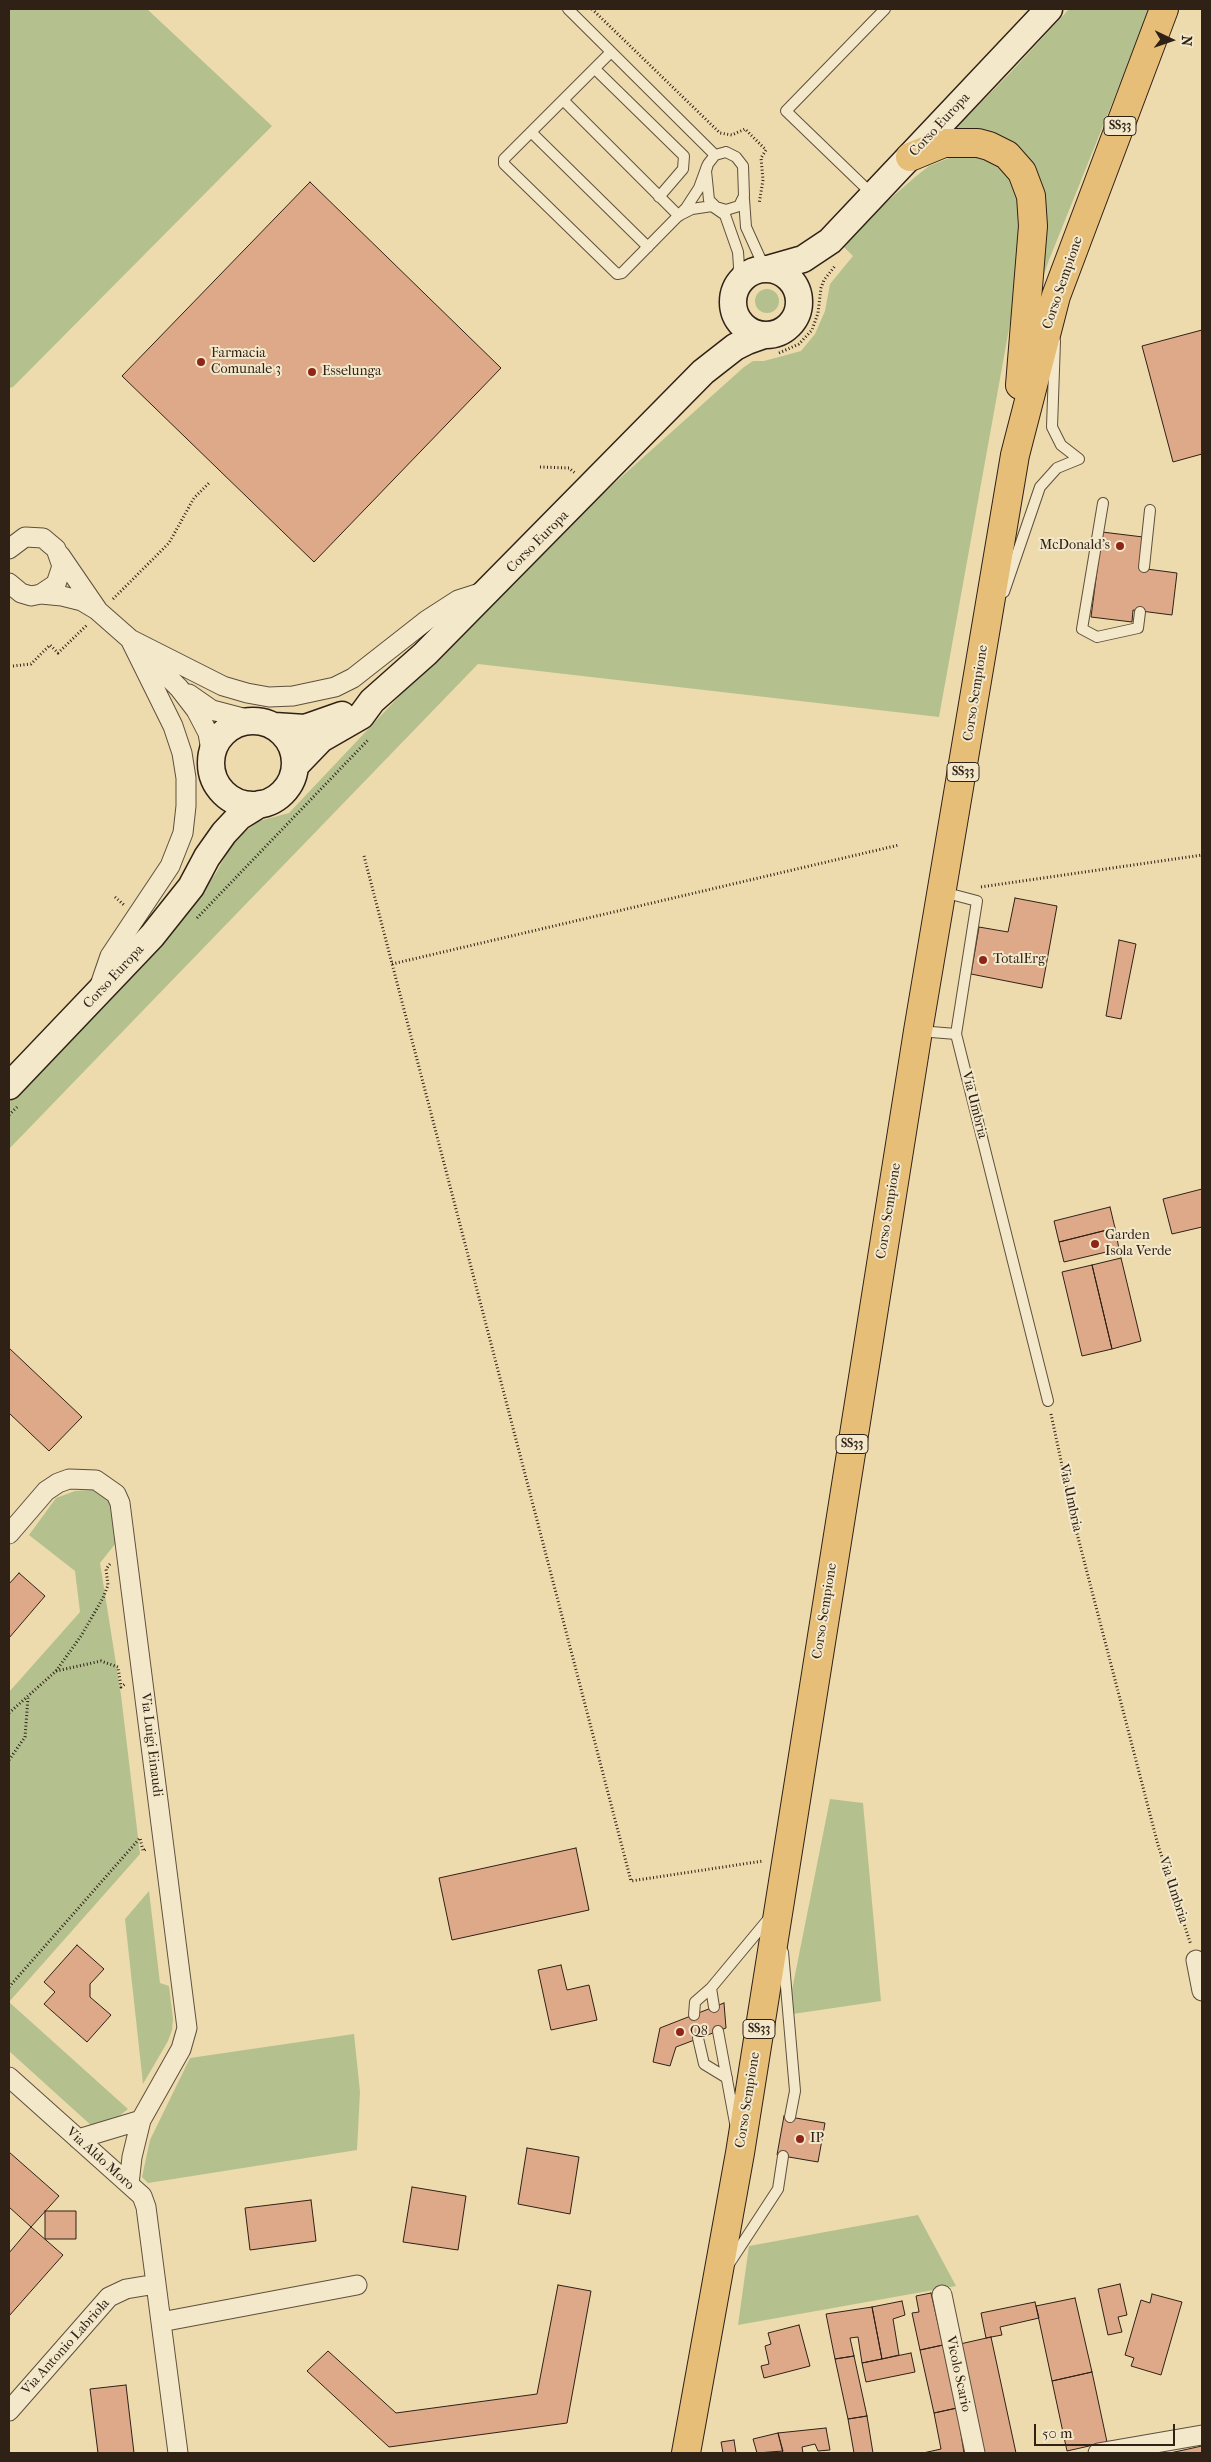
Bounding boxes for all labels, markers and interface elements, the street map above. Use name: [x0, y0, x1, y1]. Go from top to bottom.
north arrow: [1146, 15, 1196, 65]
text: N: [1178, 35, 1195, 47]
street label: Corso Europa: [906, 90, 974, 160]
road number: SS33: [1104, 116, 1136, 136]
street label: Corso Sempione: [1039, 234, 1087, 332]
place label: Farmacia Comunale 3: [211, 346, 281, 378]
marker: Farmacia Comunale 3: [195, 356, 207, 368]
place label: Esselunga: [322, 364, 382, 380]
marker: Esselunga: [306, 366, 318, 378]
street label: Corso Europa: [503, 507, 573, 577]
place label: McDonald's: [1039, 538, 1110, 554]
marker: McDonald's: [1114, 540, 1126, 552]
street label: Corso Sempione: [960, 644, 992, 742]
road number: SS33: [947, 762, 979, 782]
street label: Corso Europa: [80, 942, 148, 1012]
place label: TotalErg: [993, 952, 1045, 968]
marker: TotalErg: [977, 954, 989, 966]
street label: Via Umbria: [958, 1070, 990, 1140]
street label: Corso Sempione: [873, 1162, 905, 1260]
place label: Garden Isola Verde: [1105, 1228, 1172, 1260]
marker: Garden Isola Verde: [1089, 1238, 1101, 1250]
road number: SS33: [836, 1435, 868, 1454]
street label: Via Umbria: [1055, 1463, 1085, 1533]
street label: Corso Sempione: [809, 1562, 841, 1660]
street label: Via Luigi Einaudi: [136, 1692, 166, 1798]
street label: Via Umbria: [1154, 1855, 1192, 1925]
road number: SS33: [743, 2020, 775, 2038]
place label: Q8: [690, 2024, 708, 2040]
marker: Q8: [674, 2026, 686, 2038]
street label: Corso Sempione: [732, 2051, 764, 2149]
street label: Via Aldo Moro: [62, 2124, 138, 2194]
place label: IP: [810, 2131, 824, 2147]
marker: IP: [794, 2133, 806, 2145]
street label: Via Antonio Labriola: [18, 2295, 114, 2399]
street label: Vicolo Scario: [942, 2335, 974, 2413]
scale bar: [1036, 2414, 1177, 2446]
text: 50 m: [1042, 2424, 1072, 2442]

